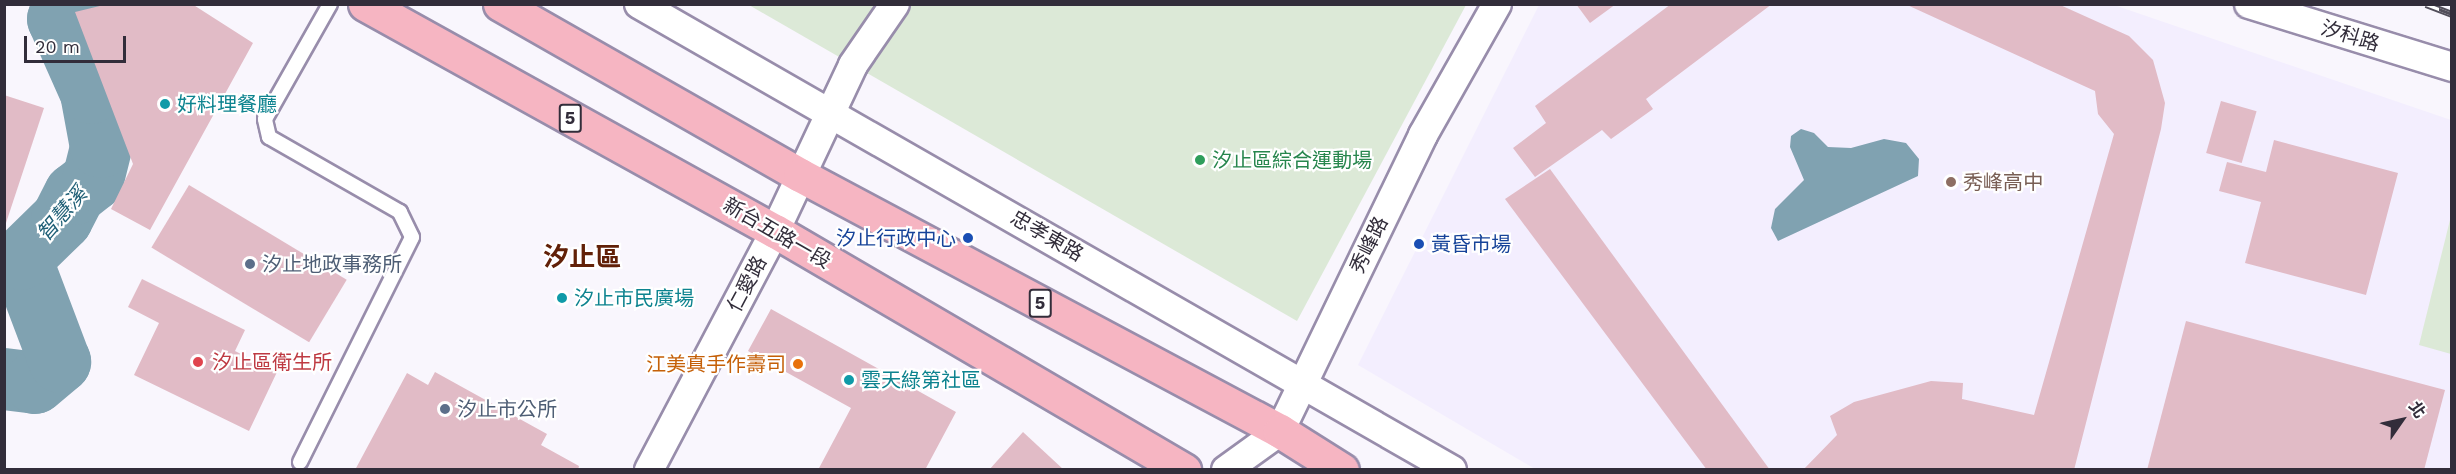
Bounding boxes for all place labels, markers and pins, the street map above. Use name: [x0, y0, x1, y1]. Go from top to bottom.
place label: 好料理餐廳: [177, 92, 277, 116]
marker: 好料理餐廳: [158, 97, 172, 111]
place label: 汐止區綜合運動場: [1212, 148, 1372, 172]
marker: 汐止區綜合運動場: [1193, 153, 1207, 167]
place label: 秀峰高中: [1963, 170, 2043, 194]
marker: 秀峰高中: [1944, 175, 1958, 189]
place label: 汐止行政中心: [836, 226, 956, 250]
marker: 汐止行政中心: [961, 231, 975, 245]
place label: 黃昏市場: [1431, 232, 1511, 256]
marker: 黃昏市場: [1412, 237, 1426, 251]
place label: 汐止地政事務所: [262, 252, 402, 276]
marker: 汐止地政事務所: [243, 257, 257, 271]
place label: 汐止市民廣場: [574, 286, 694, 310]
marker: 汐止市民廣場: [555, 291, 569, 305]
place label: 汐止區衛生所: [212, 350, 332, 374]
place label: 江美真手作壽司: [646, 352, 786, 376]
marker: 汐止區衛生所: [189, 353, 207, 371]
marker: 江美真手作壽司: [791, 357, 805, 371]
place label: 雲天綠第社區: [861, 368, 981, 392]
marker: 雲天綠第社區: [842, 373, 856, 387]
place label: 汐止市公所: [457, 397, 557, 421]
marker: 汐止市公所: [438, 402, 452, 416]

